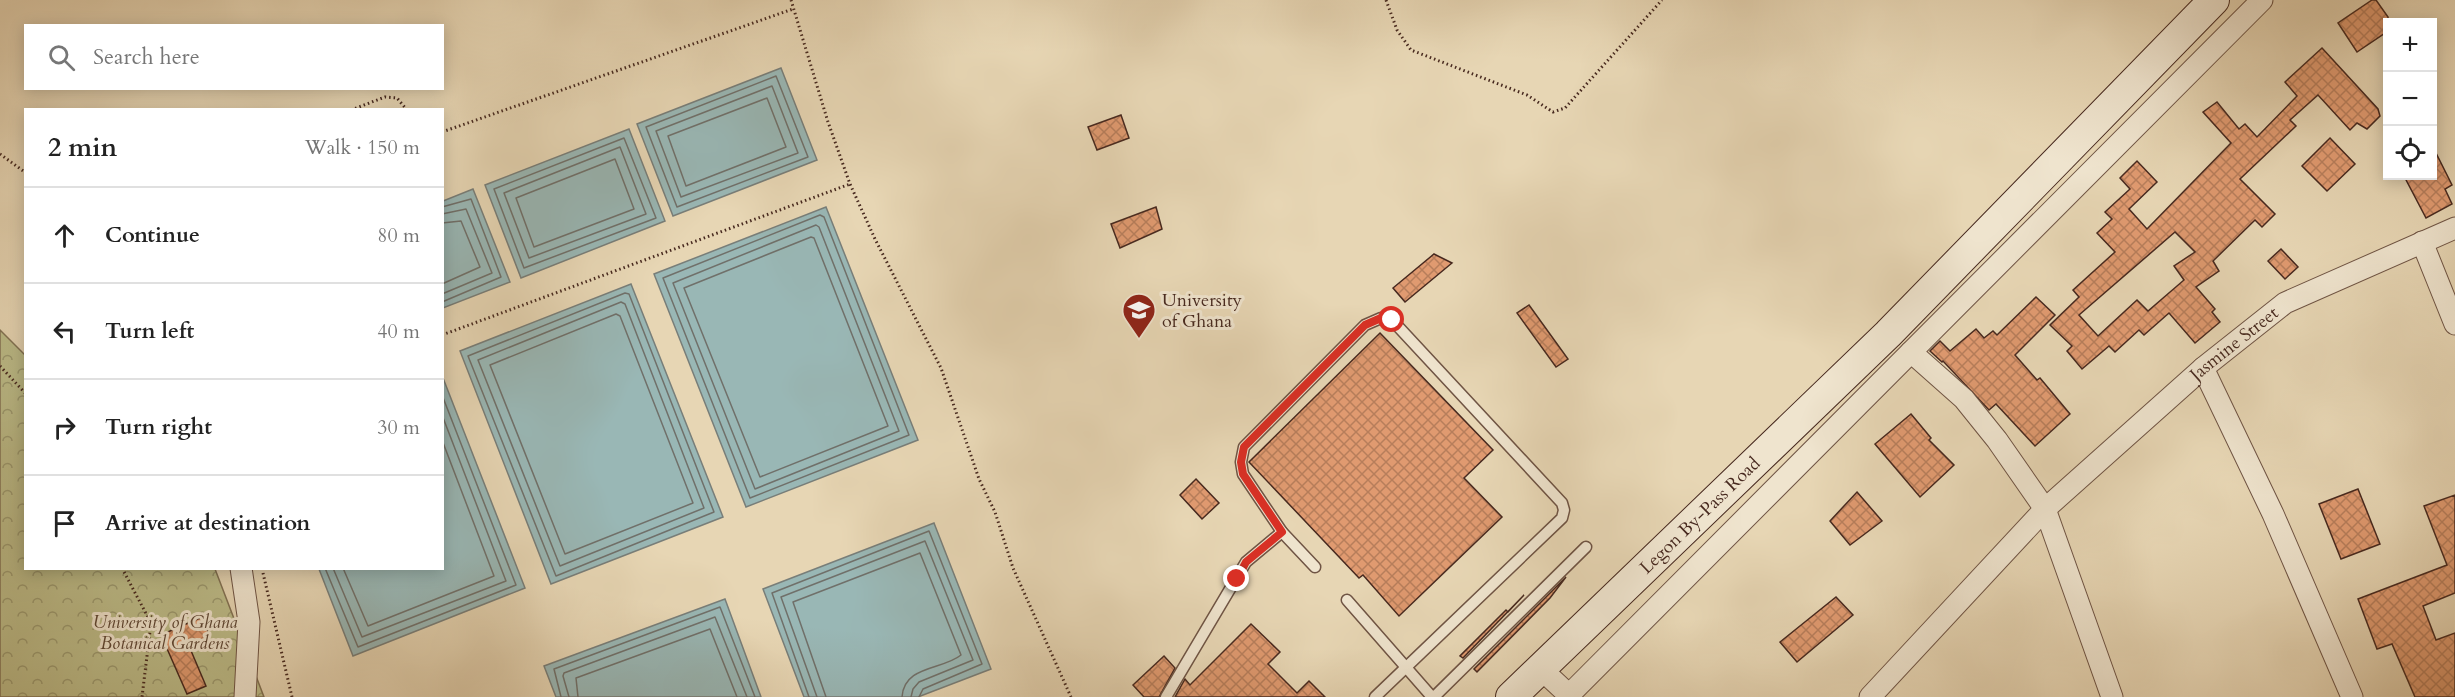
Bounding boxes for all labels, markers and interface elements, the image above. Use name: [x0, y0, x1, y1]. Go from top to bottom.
map controls: [2383, 18, 2437, 180]
button: +: [2383, 18, 2437, 72]
search box: [24, 24, 444, 90]
icon: search: [45, 41, 78, 74]
text: Search here: [93, 42, 200, 72]
button: −: [2383, 72, 2437, 126]
button: locate: [2383, 126, 2437, 180]
text: 2 min: [48, 130, 117, 165]
text: Walk · 150 m: [305, 134, 420, 161]
icon: ahead: [48, 219, 81, 252]
text: Continue: [105, 220, 200, 250]
text: 80 m: [377, 222, 420, 249]
place label: University of Ghana: [1162, 288, 1243, 334]
school or university icon: University of Ghana: [1121, 292, 1157, 339]
street label: Jasmine Street: [2182, 301, 2284, 389]
route start: [1378, 306, 1404, 332]
icon: left: [48, 315, 81, 348]
text: Turn left: [105, 316, 194, 346]
text: 40 m: [377, 318, 420, 345]
icon: right: [48, 411, 81, 444]
text: Turn right: [105, 412, 212, 442]
text: 30 m: [377, 414, 420, 441]
street label: Legon By-Pass Road: [1634, 451, 1766, 580]
icon: arrive: [48, 507, 81, 540]
text: Arrive at destination: [105, 508, 310, 538]
route end: [1223, 565, 1249, 591]
park label: University of Ghana Botanical Gardens: [92, 610, 238, 656]

